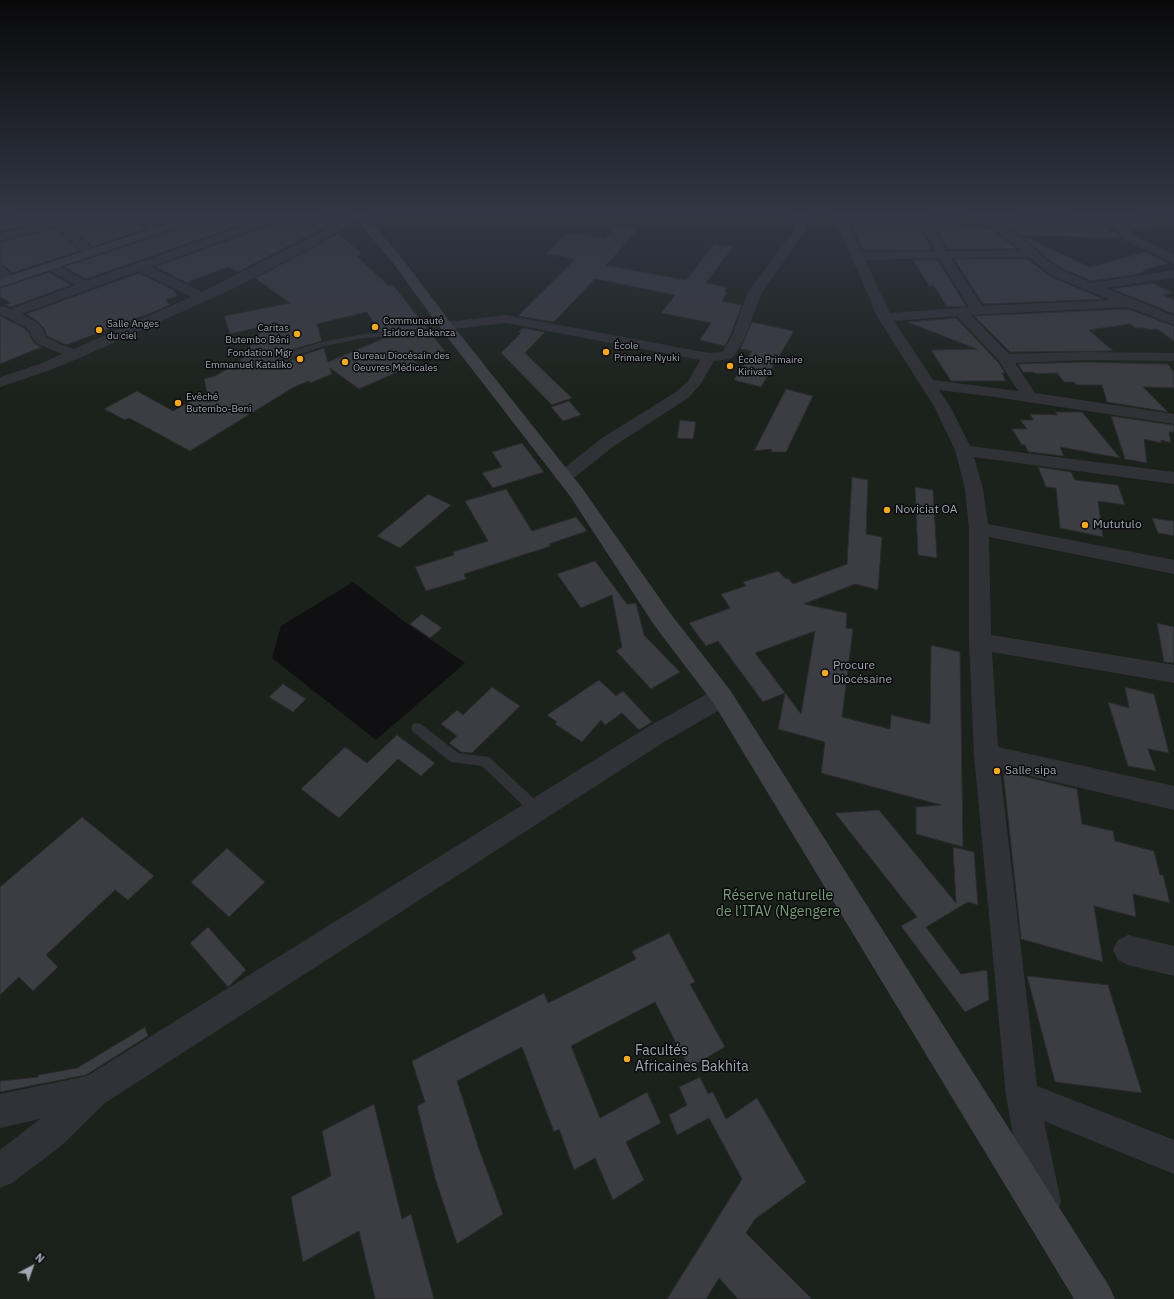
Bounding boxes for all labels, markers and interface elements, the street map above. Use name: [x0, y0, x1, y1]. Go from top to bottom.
place label: Communauté Isidore Bakanza: [383, 315, 455, 338]
place label: Salle Anges du ciel: [107, 318, 159, 342]
place label: Caritas Butembo Béni: [225, 322, 289, 346]
marker: Communauté Isidore Bakanza: [370, 322, 380, 332]
marker: Salle Anges du ciel: [94, 325, 104, 335]
marker: Caritas Butembo Béni: [292, 329, 302, 339]
place label: École Primaire Nyuki: [614, 340, 680, 364]
place label: Fondation Mgr Emmanuel Kataliko: [205, 347, 292, 370]
marker: École Primaire Nyuki: [601, 347, 611, 357]
place label: Bureau Diocésain des Oeuvres Médicales: [353, 350, 450, 374]
marker: Fondation Mgr Emmanuel Kataliko: [295, 354, 305, 364]
place label: École Primaire Kirivata: [738, 354, 803, 378]
marker: Bureau Diocésain des Oeuvres Médicales: [340, 357, 350, 367]
marker: École Primaire Kirivata: [725, 361, 735, 371]
place label: Evêché Butembo-Beni: [186, 391, 252, 414]
marker: Evêché Butembo-Beni: [173, 398, 183, 408]
place label: Noviciat OA: [895, 503, 958, 517]
marker: Noviciat OA: [882, 505, 892, 515]
place label: Mututulo: [1093, 518, 1142, 532]
marker: Mututulo: [1080, 520, 1090, 530]
place label: Procure Diocésaine: [833, 659, 892, 687]
marker: Procure Diocésaine: [820, 668, 830, 678]
place label: Salle sipa: [1005, 764, 1056, 778]
marker: Salle sipa: [992, 766, 1002, 776]
park label: Réserve naturelle de l'ITAV (Ngengere: [716, 888, 840, 920]
place label: Facultés Africaines Bakhita: [635, 1043, 749, 1076]
marker: Facultés Africaines Bakhita: [622, 1054, 632, 1064]
north arrow: [12, 1247, 52, 1287]
text: N: [32, 1250, 47, 1266]

